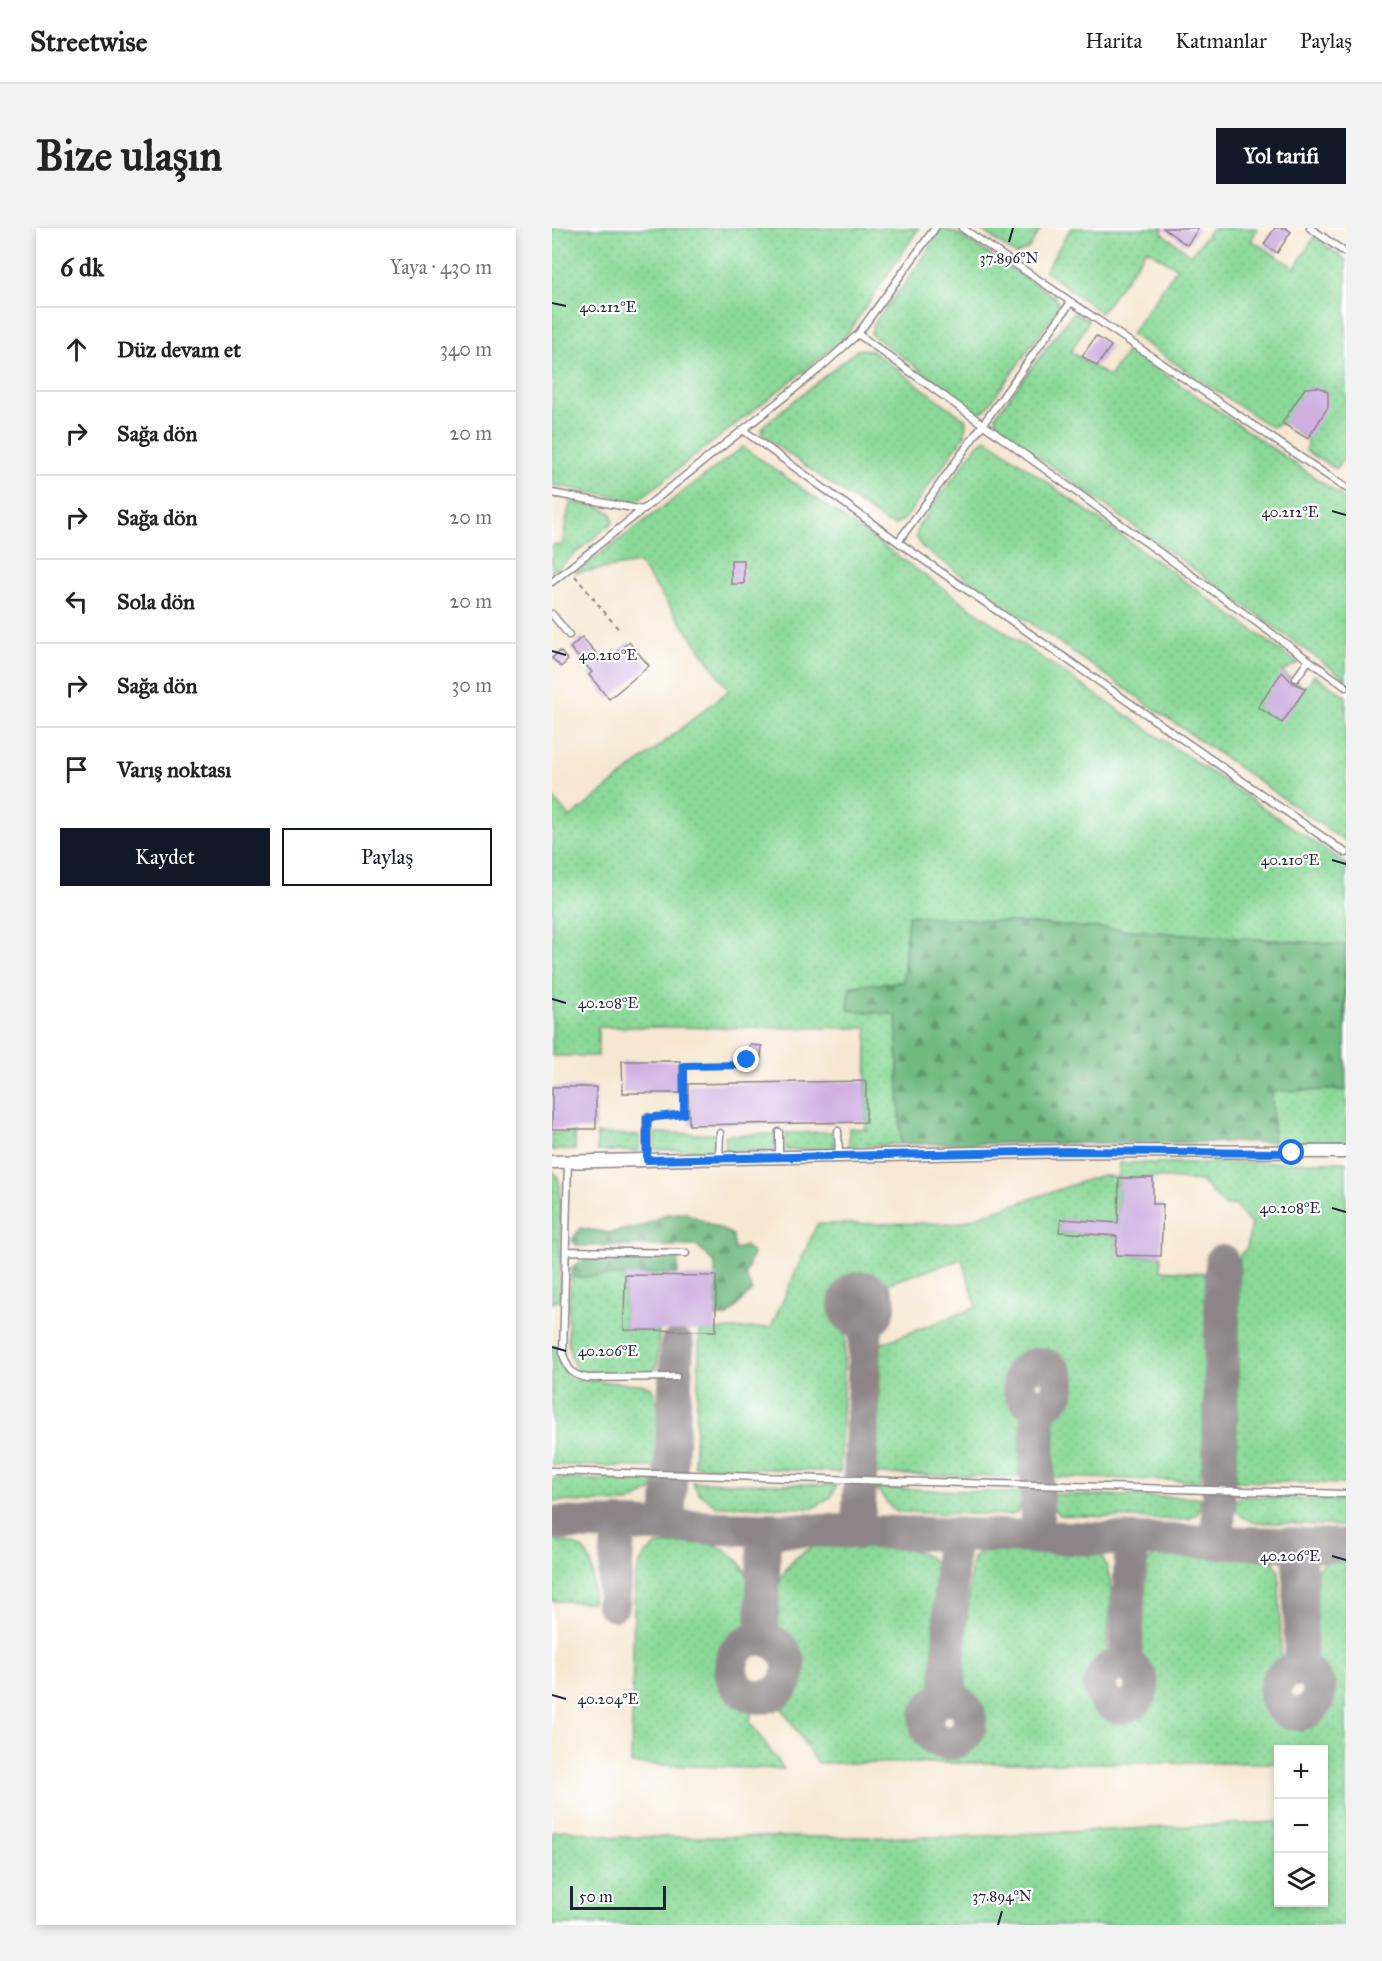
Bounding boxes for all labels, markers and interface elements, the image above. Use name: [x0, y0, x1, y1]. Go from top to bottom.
text: Streetwise: [30, 24, 147, 59]
text: Harita: [1085, 28, 1142, 54]
text: Katmanlar: [1175, 28, 1267, 54]
text: Paylaş: [1300, 28, 1352, 54]
button: Yol tarifi: [1216, 128, 1346, 184]
text: Bize ulaşın: [36, 130, 222, 182]
text: 37.896°N: [980, 249, 1039, 267]
text: 6 dk: [60, 251, 104, 283]
text: Yaya · 430 m: [390, 255, 492, 279]
text: 40.212°E: [579, 298, 637, 316]
icon: ahead: [60, 333, 93, 366]
text: Düz devam et: [117, 336, 241, 363]
text: 340 m: [440, 337, 492, 361]
icon: right: [60, 417, 93, 450]
text: Sağa dön: [117, 420, 197, 447]
text: 20 m: [449, 421, 492, 445]
icon: right: [60, 501, 93, 534]
text: 40.212°E: [1261, 503, 1319, 521]
text: Sağa dön: [117, 504, 197, 531]
text: 20 m: [449, 505, 492, 529]
icon: left: [60, 585, 93, 618]
text: Sola dön: [117, 588, 195, 615]
text: 20 m: [449, 589, 492, 613]
text: 40.210°E: [579, 646, 637, 664]
icon: right: [60, 669, 93, 702]
text: Sağa dön: [117, 672, 197, 699]
text: 30 m: [451, 673, 492, 697]
icon: arrive: [60, 753, 93, 786]
text: Varış noktası: [117, 756, 231, 783]
button: Kaydet: [60, 828, 270, 886]
button: Paylaş: [282, 828, 492, 886]
text: 40.210°E: [1261, 851, 1319, 869]
text: 40.208°E: [578, 994, 638, 1012]
route end: [733, 1046, 759, 1072]
route start: [1278, 1139, 1304, 1165]
text: 40.208°E: [1260, 1199, 1320, 1217]
text: 40.206°E: [578, 1342, 638, 1360]
text: 40.206°E: [1260, 1547, 1320, 1565]
text: 40.204°E: [578, 1690, 639, 1708]
map controls: [1274, 1745, 1328, 1907]
button: +: [1274, 1745, 1328, 1799]
button: −: [1274, 1799, 1328, 1853]
button: layers: [1274, 1853, 1328, 1907]
scale bar: [570, 1883, 666, 1910]
text: 50 m: [579, 1887, 613, 1906]
text: 37.894°N: [972, 1887, 1032, 1905]

